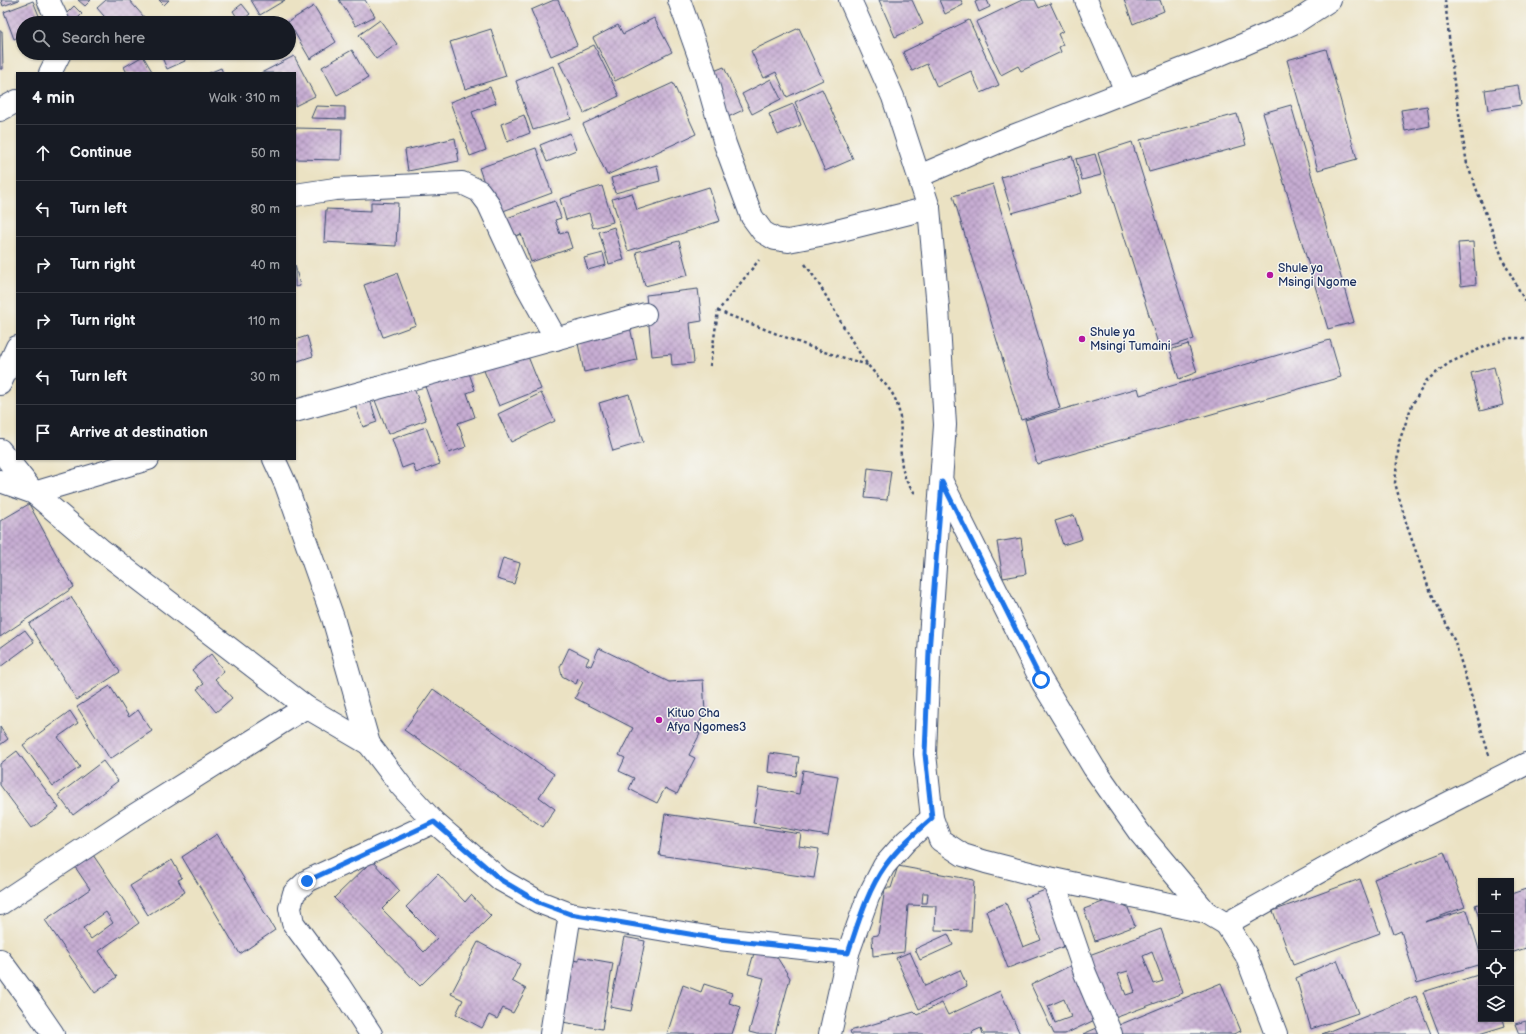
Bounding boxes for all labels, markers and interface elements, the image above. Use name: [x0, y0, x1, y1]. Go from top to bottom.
search box: [16, 16, 296, 60]
icon: search: [30, 27, 52, 49]
text: Search here: [62, 29, 145, 48]
text: 4 min: [32, 88, 75, 108]
text: Walk · 310 m: [209, 90, 280, 106]
icon: ahead: [32, 142, 54, 164]
text: Continue: [70, 143, 132, 162]
text: 50 m: [251, 145, 280, 161]
icon: left: [32, 198, 54, 220]
text: Turn left: [70, 199, 127, 218]
text: 80 m: [251, 201, 280, 217]
icon: right: [32, 254, 54, 276]
text: Turn right: [70, 255, 135, 274]
text: 40 m: [250, 257, 280, 273]
place label: Shule ya Msingi Ngome: [1278, 261, 1357, 290]
marker: Shule ya Msingi Ngome: [1265, 270, 1275, 280]
icon: right: [32, 310, 54, 332]
text: Turn right: [70, 311, 135, 330]
text: 110 m: [248, 313, 280, 329]
place label: Shule ya Msingi Tumaini: [1090, 325, 1171, 354]
marker: Shule ya Msingi Tumaini: [1077, 334, 1087, 344]
icon: left: [32, 366, 54, 388]
text: Turn left: [70, 367, 127, 386]
text: 30 m: [250, 369, 280, 385]
icon: arrive: [32, 422, 54, 444]
text: Arrive at destination: [70, 423, 208, 442]
route start: [1032, 671, 1050, 689]
place label: Kituo Cha Afya Ngomes3: [667, 706, 746, 735]
marker: Kituo Cha Afya Ngomes3: [654, 715, 664, 725]
route end: [298, 872, 316, 890]
map controls: [1478, 878, 1514, 1022]
button: +: [1478, 878, 1514, 914]
button: −: [1478, 914, 1514, 950]
button: locate: [1478, 950, 1514, 986]
button: layers: [1478, 986, 1514, 1022]

